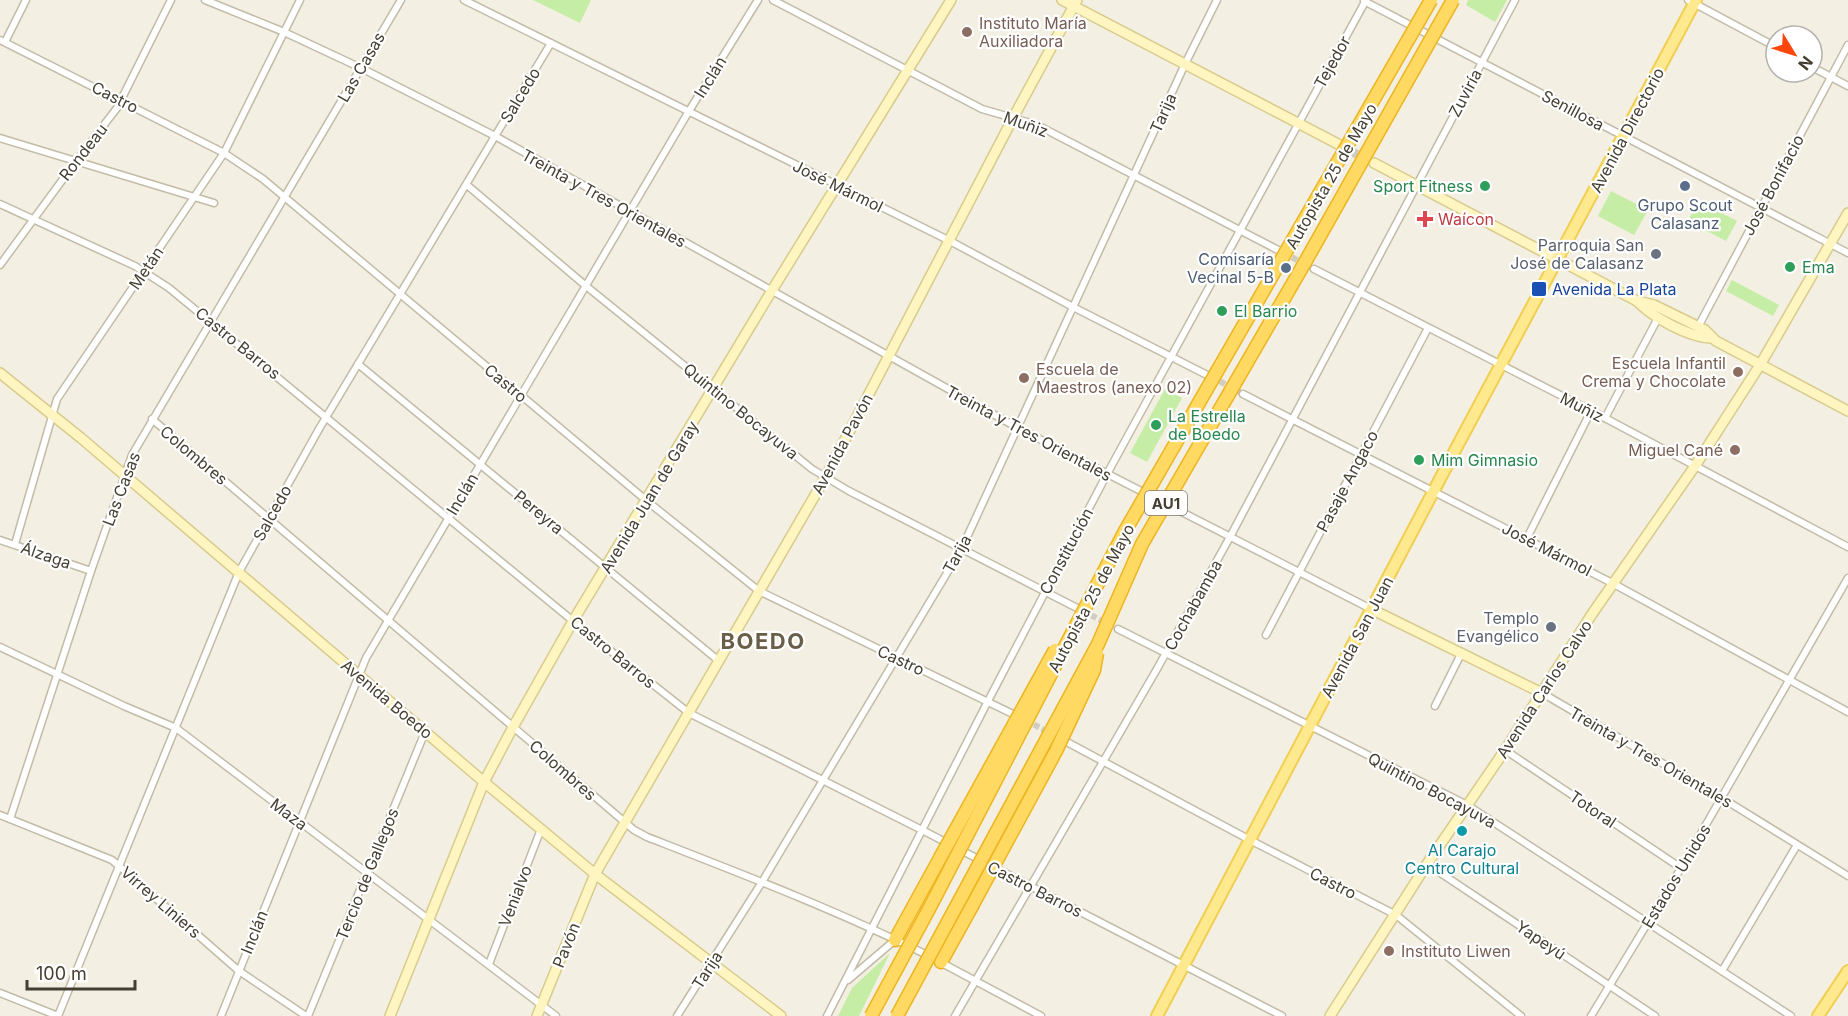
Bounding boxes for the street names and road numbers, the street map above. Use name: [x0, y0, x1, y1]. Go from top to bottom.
street label: Las Casas: [333, 28, 389, 106]
street label: Tejedor: [1309, 32, 1355, 92]
street label: Inclán: [690, 53, 730, 101]
street label: Salcedo: [496, 64, 544, 126]
street label: Avenida Directorio: [1586, 64, 1668, 196]
street label: Zuviría: [1444, 66, 1486, 120]
street label: Castro: [88, 77, 142, 117]
street label: Senillosa: [1538, 85, 1608, 135]
street label: Tarija: [1145, 90, 1181, 136]
street label: Autopista 25 de Mayo: [1281, 99, 1381, 253]
street label: Muñiz: [1001, 107, 1051, 141]
street label: Rondeau: [55, 120, 111, 184]
street label: José Bonifacio: [1738, 131, 1808, 239]
street label: Treinta y Tres Orientales: [518, 144, 690, 252]
street label: José Mármol: [789, 155, 887, 217]
street label: Metán: [124, 243, 168, 293]
street label: Castro Barros: [191, 303, 285, 383]
street label: Castro: [481, 359, 531, 407]
street label: Quintino Bocayuva: [679, 359, 803, 463]
street label: Treinta y Tres Orientales: [943, 381, 1115, 485]
street label: Muñiz: [1557, 388, 1607, 426]
street label: Avenida Pavón: [807, 390, 877, 498]
street label: Avenida Juan de Garay: [596, 417, 702, 577]
street label: Colombres: [156, 421, 232, 489]
street label: Pasaje Angaco: [1312, 427, 1382, 535]
street label: Las Casas: [98, 449, 144, 529]
street label: Inclán: [442, 469, 482, 519]
street label: Salcedo: [248, 481, 296, 545]
street label: Pereyra: [510, 486, 568, 538]
road number: AU1: [1145, 491, 1187, 515]
street label: Constitución: [1035, 504, 1097, 598]
street label: José Mármol: [1499, 518, 1595, 580]
street label: Autopista 25 de Mayo: [1043, 520, 1139, 676]
street label: Tarija: [938, 531, 976, 577]
street label: Álzaga: [18, 537, 74, 573]
street label: Cochabamba: [1160, 556, 1226, 654]
street label: Avenida San Juan: [1317, 573, 1397, 701]
street label: Castro Barros: [566, 612, 660, 692]
street label: Avenida Carlos Calvo: [1492, 616, 1596, 762]
street label: Castro: [874, 640, 928, 680]
street label: Avenida Boedo: [337, 655, 437, 743]
street label: Treinta y Tres Orientales: [1566, 702, 1736, 812]
street label: Colombres: [525, 736, 601, 804]
street label: Quintino Bocayuva: [1365, 748, 1499, 832]
street label: Totoral: [1566, 786, 1620, 832]
street label: Maza: [267, 794, 311, 834]
street label: Tercio de Gallegos: [331, 805, 403, 943]
street label: Estados Unidos: [1637, 820, 1715, 932]
street label: Castro Barros: [984, 857, 1086, 921]
street label: Virrey Liniers: [117, 862, 205, 942]
street label: Venialvo: [494, 862, 536, 930]
street label: Castro: [1306, 863, 1360, 903]
street label: Inclán: [236, 907, 272, 957]
street label: Yapeyú: [1512, 916, 1570, 964]
street label: Pavón: [548, 920, 584, 970]
street label: Tarija: [687, 947, 727, 993]

